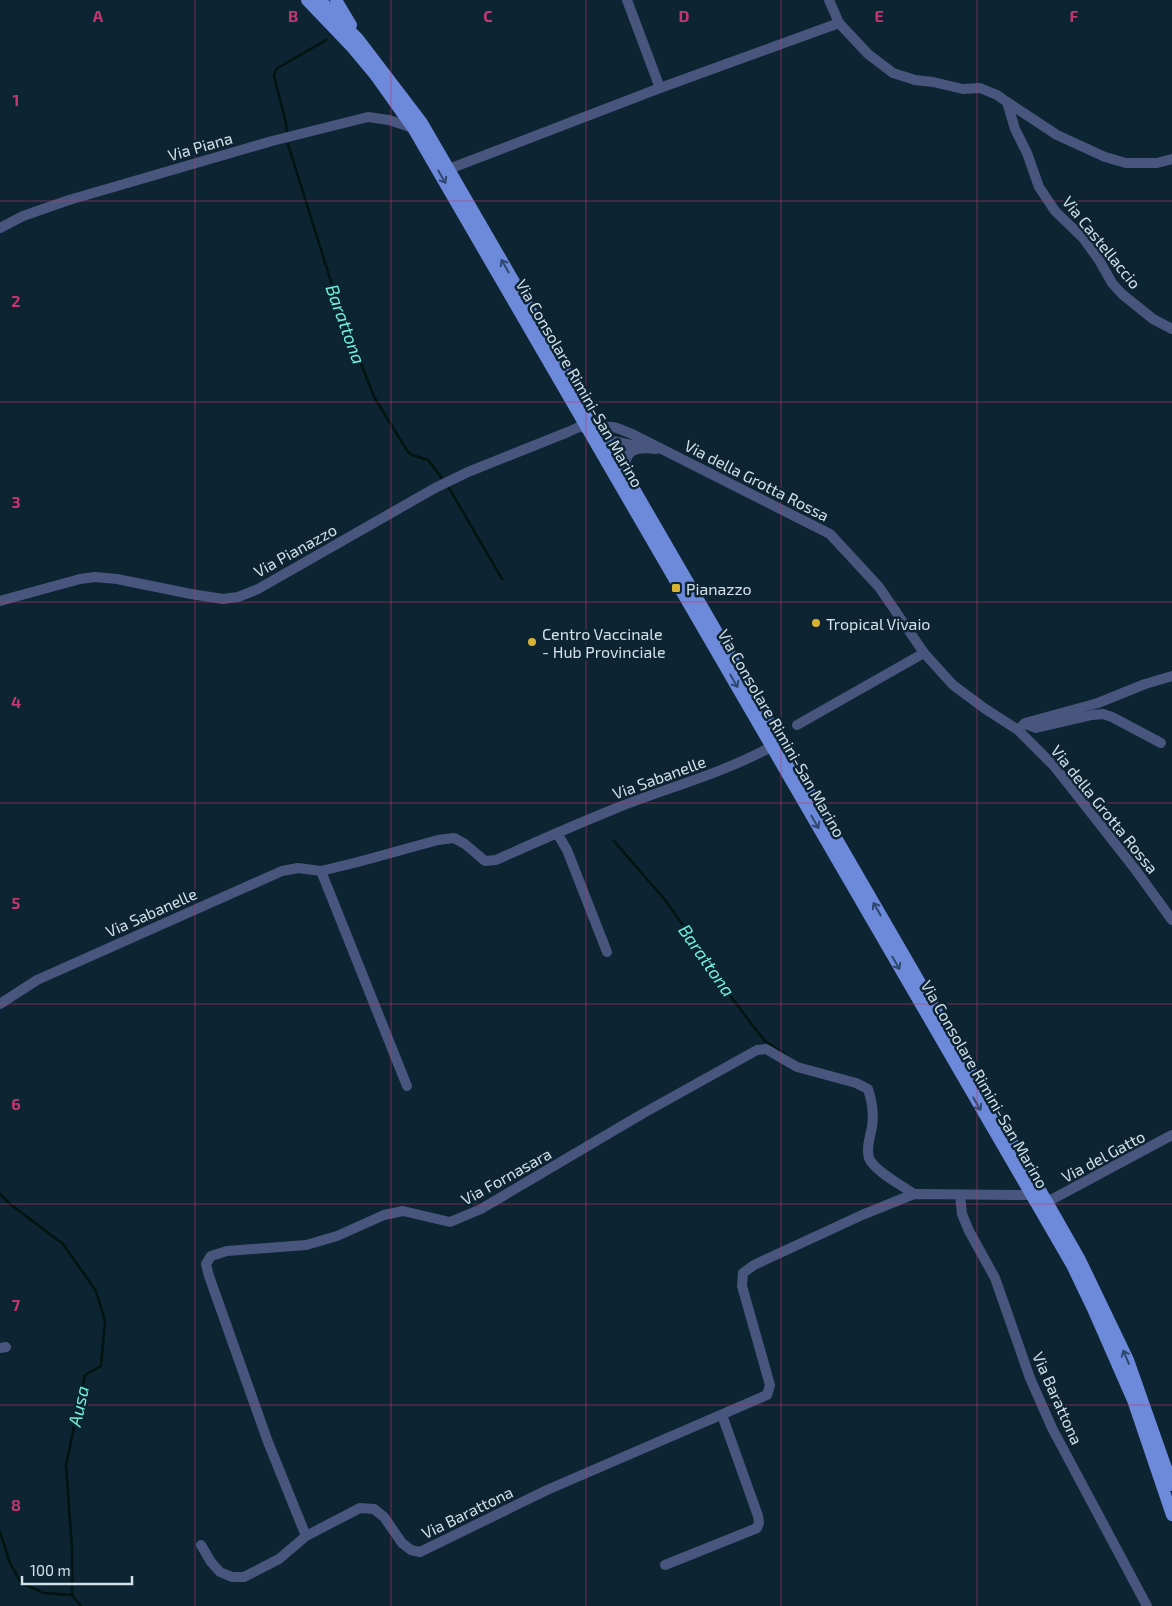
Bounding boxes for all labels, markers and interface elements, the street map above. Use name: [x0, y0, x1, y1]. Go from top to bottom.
text: A: [93, 6, 104, 25]
text: B: [288, 6, 298, 25]
text: C: [483, 6, 493, 25]
text: D: [679, 6, 690, 25]
text: E: [874, 6, 884, 25]
text: F: [1070, 6, 1079, 25]
text: 1: [13, 90, 19, 109]
street label: Via Piana: [165, 128, 235, 164]
one-way arrow: [438, 170, 448, 184]
street label: Via Castellaccio: [1059, 192, 1145, 292]
one-way arrow: [500, 258, 510, 273]
street label: Via Consolare Rimini-San Marino: [513, 276, 647, 490]
water label: Barattona: [321, 281, 371, 367]
text: 2: [11, 291, 21, 310]
street label: Via della Grotta Rossa: [682, 435, 832, 525]
text: 3: [11, 492, 21, 511]
street label: Via Pianazzo: [250, 519, 340, 581]
place label: Pianazzo: [686, 579, 752, 598]
marker: Pianazzo: [670, 582, 682, 594]
place label: Tropical Vivaio: [826, 614, 930, 633]
marker: Tropical Vivaio: [810, 617, 822, 629]
place label: Centro Vaccinale - Hub Provinciale: [542, 624, 666, 661]
street label: Via Consolare Rimini-San Marino: [715, 626, 849, 840]
marker: Centro Vaccinale - Hub Provinciale: [526, 636, 538, 648]
one-way arrow: [729, 674, 739, 688]
text: 4: [11, 692, 21, 711]
street label: Via della Grotta Rossa: [1047, 741, 1163, 877]
street label: Via Sabanelle: [610, 751, 708, 803]
one-way arrow: [810, 814, 820, 829]
street label: Via Sabanelle: [103, 883, 199, 941]
text: 5: [12, 893, 21, 912]
one-way arrow: [872, 901, 882, 916]
water label: Barattona: [674, 920, 740, 1000]
one-way arrow: [891, 955, 901, 970]
street label: Via Consolare Rimini-San Marino: [918, 977, 1052, 1191]
text: 6: [11, 1094, 21, 1113]
one-way arrow: [972, 1096, 982, 1111]
street label: Via del Gatto: [1058, 1126, 1148, 1186]
street label: Via Fornasara: [458, 1143, 554, 1209]
text: 7: [12, 1295, 21, 1314]
street label: Via Barattona: [1029, 1349, 1087, 1447]
one-way arrow: [1120, 1350, 1130, 1365]
water label: Ausa: [63, 1384, 93, 1429]
street label: Via Barattona: [418, 1482, 516, 1542]
text: 8: [11, 1495, 21, 1514]
scale bar: [22, 1554, 132, 1586]
text: 100 m: [30, 1561, 71, 1579]

